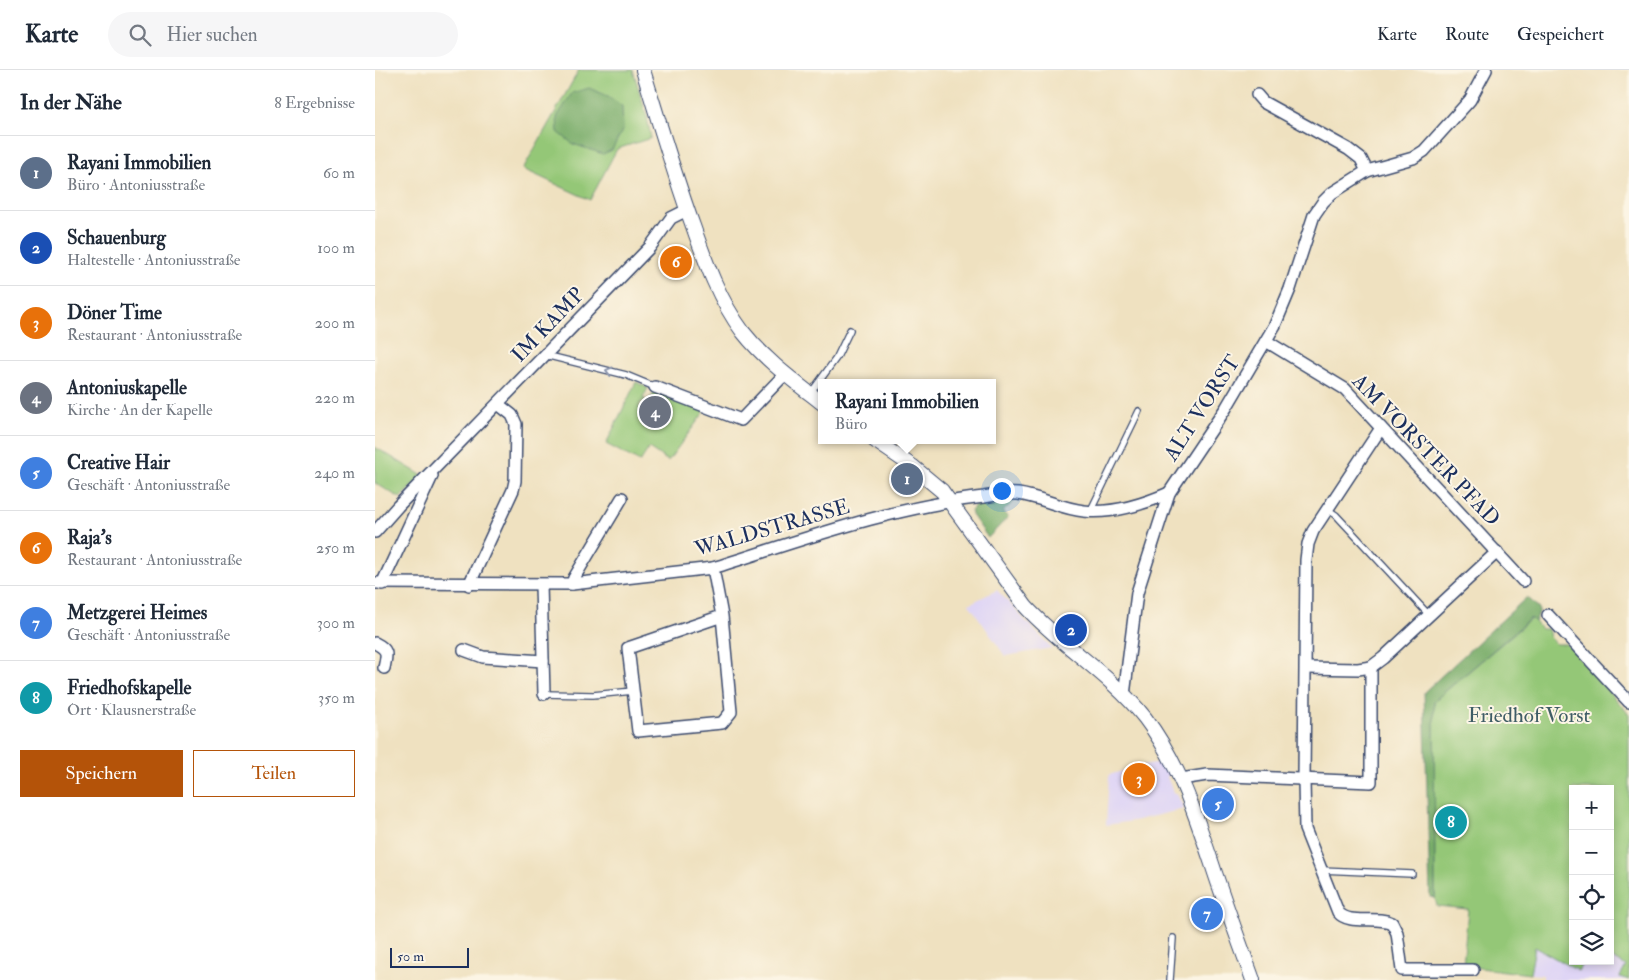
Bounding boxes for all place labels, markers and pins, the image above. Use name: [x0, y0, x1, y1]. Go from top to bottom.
pin: 6: [660, 243, 692, 281]
pin: 4: [639, 393, 671, 431]
pin: 1: [891, 460, 923, 498]
pin: 2: [1055, 611, 1087, 649]
pin: 3: [1123, 760, 1155, 798]
pin: 5: [1202, 785, 1234, 823]
pin: 8: [1435, 803, 1467, 841]
pin: 7: [1191, 895, 1223, 933]

